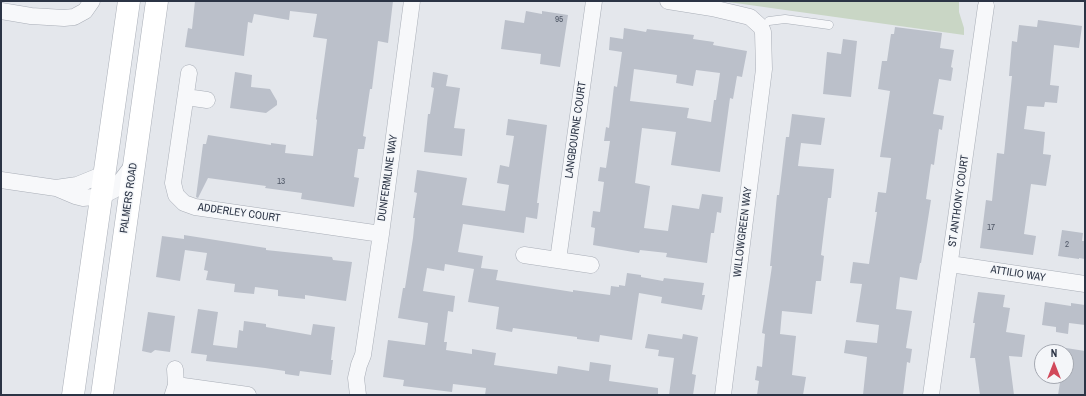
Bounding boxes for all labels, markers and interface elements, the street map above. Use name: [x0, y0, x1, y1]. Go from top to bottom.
house number: 95: [555, 15, 563, 25]
street label: LANGBOURNE COURT: [563, 81, 589, 179]
street label: DUNFERMLINE WAY: [375, 134, 401, 222]
street label: ST ANTHONY COURT: [946, 154, 972, 248]
street label: PALMERS ROAD: [118, 162, 140, 234]
house number: 13: [277, 177, 285, 187]
street label: WILLOWGREEN WAY: [731, 186, 755, 278]
street label: ADDERLEY COURT: [197, 201, 281, 225]
house number: 17: [987, 223, 995, 233]
house number: 2: [1065, 240, 1069, 250]
street label: ATTILIO WAY: [990, 263, 1046, 285]
north arrow: [1034, 344, 1074, 384]
text: N: [1051, 346, 1057, 360]

